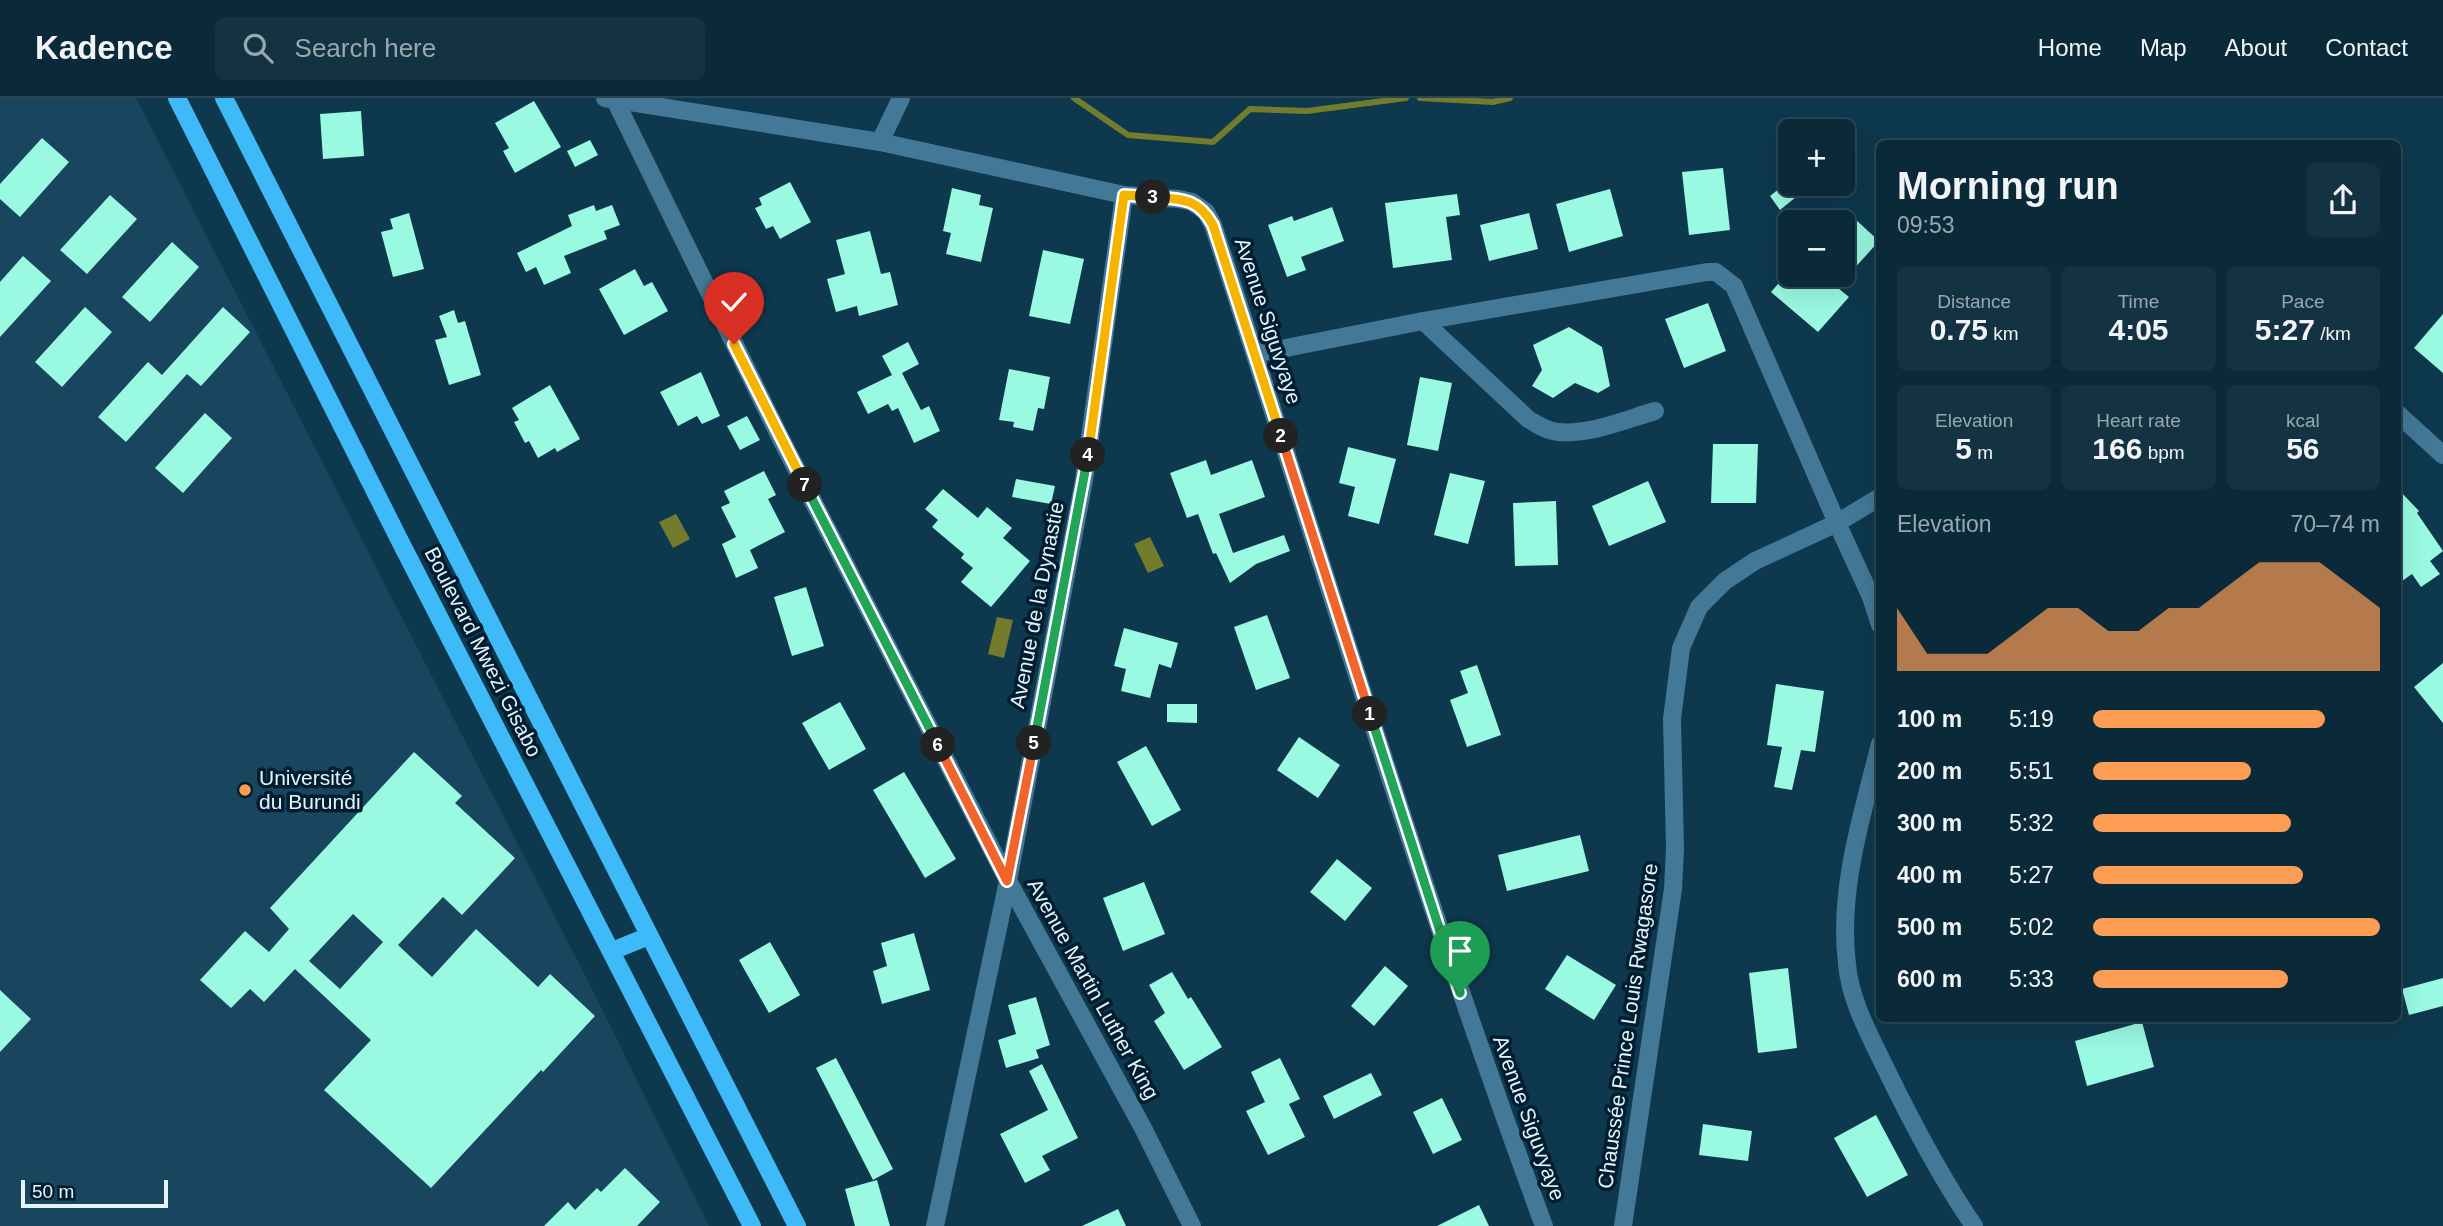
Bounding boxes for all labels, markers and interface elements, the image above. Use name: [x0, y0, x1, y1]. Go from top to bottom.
search box: [215, 17, 705, 80]
text: Kadence: [35, 29, 173, 66]
icon: search: [239, 29, 277, 67]
text: Search here: [295, 33, 436, 63]
text: Home: [2038, 34, 2102, 61]
text: Map: [2140, 34, 2187, 61]
text: About: [2225, 34, 2287, 61]
text: Contact: [2325, 34, 2408, 61]
map controls: [1778, 119, 1855, 287]
button: +: [1778, 119, 1855, 196]
button: share: [2306, 163, 2380, 237]
text: Morning run: [1897, 165, 2119, 207]
pin: 3: [1136, 180, 1170, 214]
text: 3: [1147, 186, 1158, 207]
button: −: [1778, 210, 1855, 287]
text: 09:53: [1897, 212, 1955, 238]
street label: Avenue Siguvyaye: [1231, 235, 1306, 407]
pin: [704, 272, 764, 344]
icon: check: [715, 283, 753, 321]
text: Distance: [1937, 291, 2011, 312]
text: Time: [2118, 291, 2159, 312]
text: Pace: [2281, 291, 2324, 312]
text: 0.75: [1930, 313, 1988, 346]
text: 4:05: [2108, 313, 2169, 346]
text: 5:27: [2255, 313, 2315, 346]
text: km: [1988, 323, 2019, 344]
text: /km: [2315, 323, 2351, 344]
text: Elevation: [1935, 410, 2013, 431]
text: Heart rate: [2096, 410, 2181, 431]
text: kcal: [2286, 410, 2320, 431]
pin: 2: [1264, 418, 1298, 454]
text: 2: [1275, 425, 1286, 446]
text: 5: [1955, 432, 1972, 465]
text: 166: [2092, 432, 2142, 465]
text: 56: [2286, 432, 2320, 465]
pin: 4: [1070, 438, 1106, 472]
text: m: [1972, 442, 1993, 463]
text: bpm: [2142, 442, 2185, 463]
text: 4: [1082, 444, 1093, 465]
pin: 7: [788, 468, 822, 502]
text: 7: [799, 474, 810, 495]
street label: Avenue de la Dynastie: [1005, 500, 1068, 710]
text: Elevation: [1897, 511, 1992, 537]
text: 70–74 m: [2290, 511, 2380, 537]
street label: Boulevard Mwezi Gisabo: [420, 543, 546, 760]
pin: 1: [1352, 696, 1388, 732]
text: 1: [1364, 703, 1375, 724]
text: 100 m: [1897, 706, 1962, 732]
text: 5:19: [2009, 706, 2054, 732]
pin: 5: [1016, 726, 1052, 760]
pin: 6: [920, 728, 956, 762]
text: 5: [1028, 732, 1039, 753]
text: 6: [932, 734, 943, 755]
text: 200 m: [1897, 758, 1962, 784]
text: 5:51: [2009, 758, 2054, 784]
place label: Université du Burundi: [259, 766, 361, 813]
marker: Université du Burundi: [237, 782, 253, 798]
text: 300 m: [1897, 810, 1962, 836]
text: 5:32: [2009, 810, 2054, 836]
street label: Chaussée Prince Louis Rwagasore: [1593, 862, 1662, 1190]
text: 400 m: [1897, 862, 1962, 888]
text: 5:27: [2009, 862, 2054, 888]
street label: Avenue Martin Luther King: [1023, 875, 1164, 1103]
text: 500 m: [1897, 914, 1962, 940]
text: 5:02: [2009, 914, 2054, 940]
pin: [1430, 921, 1490, 993]
icon: arrive: [1441, 932, 1479, 970]
text: 600 m: [1897, 966, 1962, 992]
text: 5:33: [2009, 966, 2054, 992]
street label: Avenue Siguvyaye: [1489, 1032, 1570, 1203]
scale bar: [21, 1177, 168, 1209]
text: 50 m: [32, 1181, 74, 1202]

